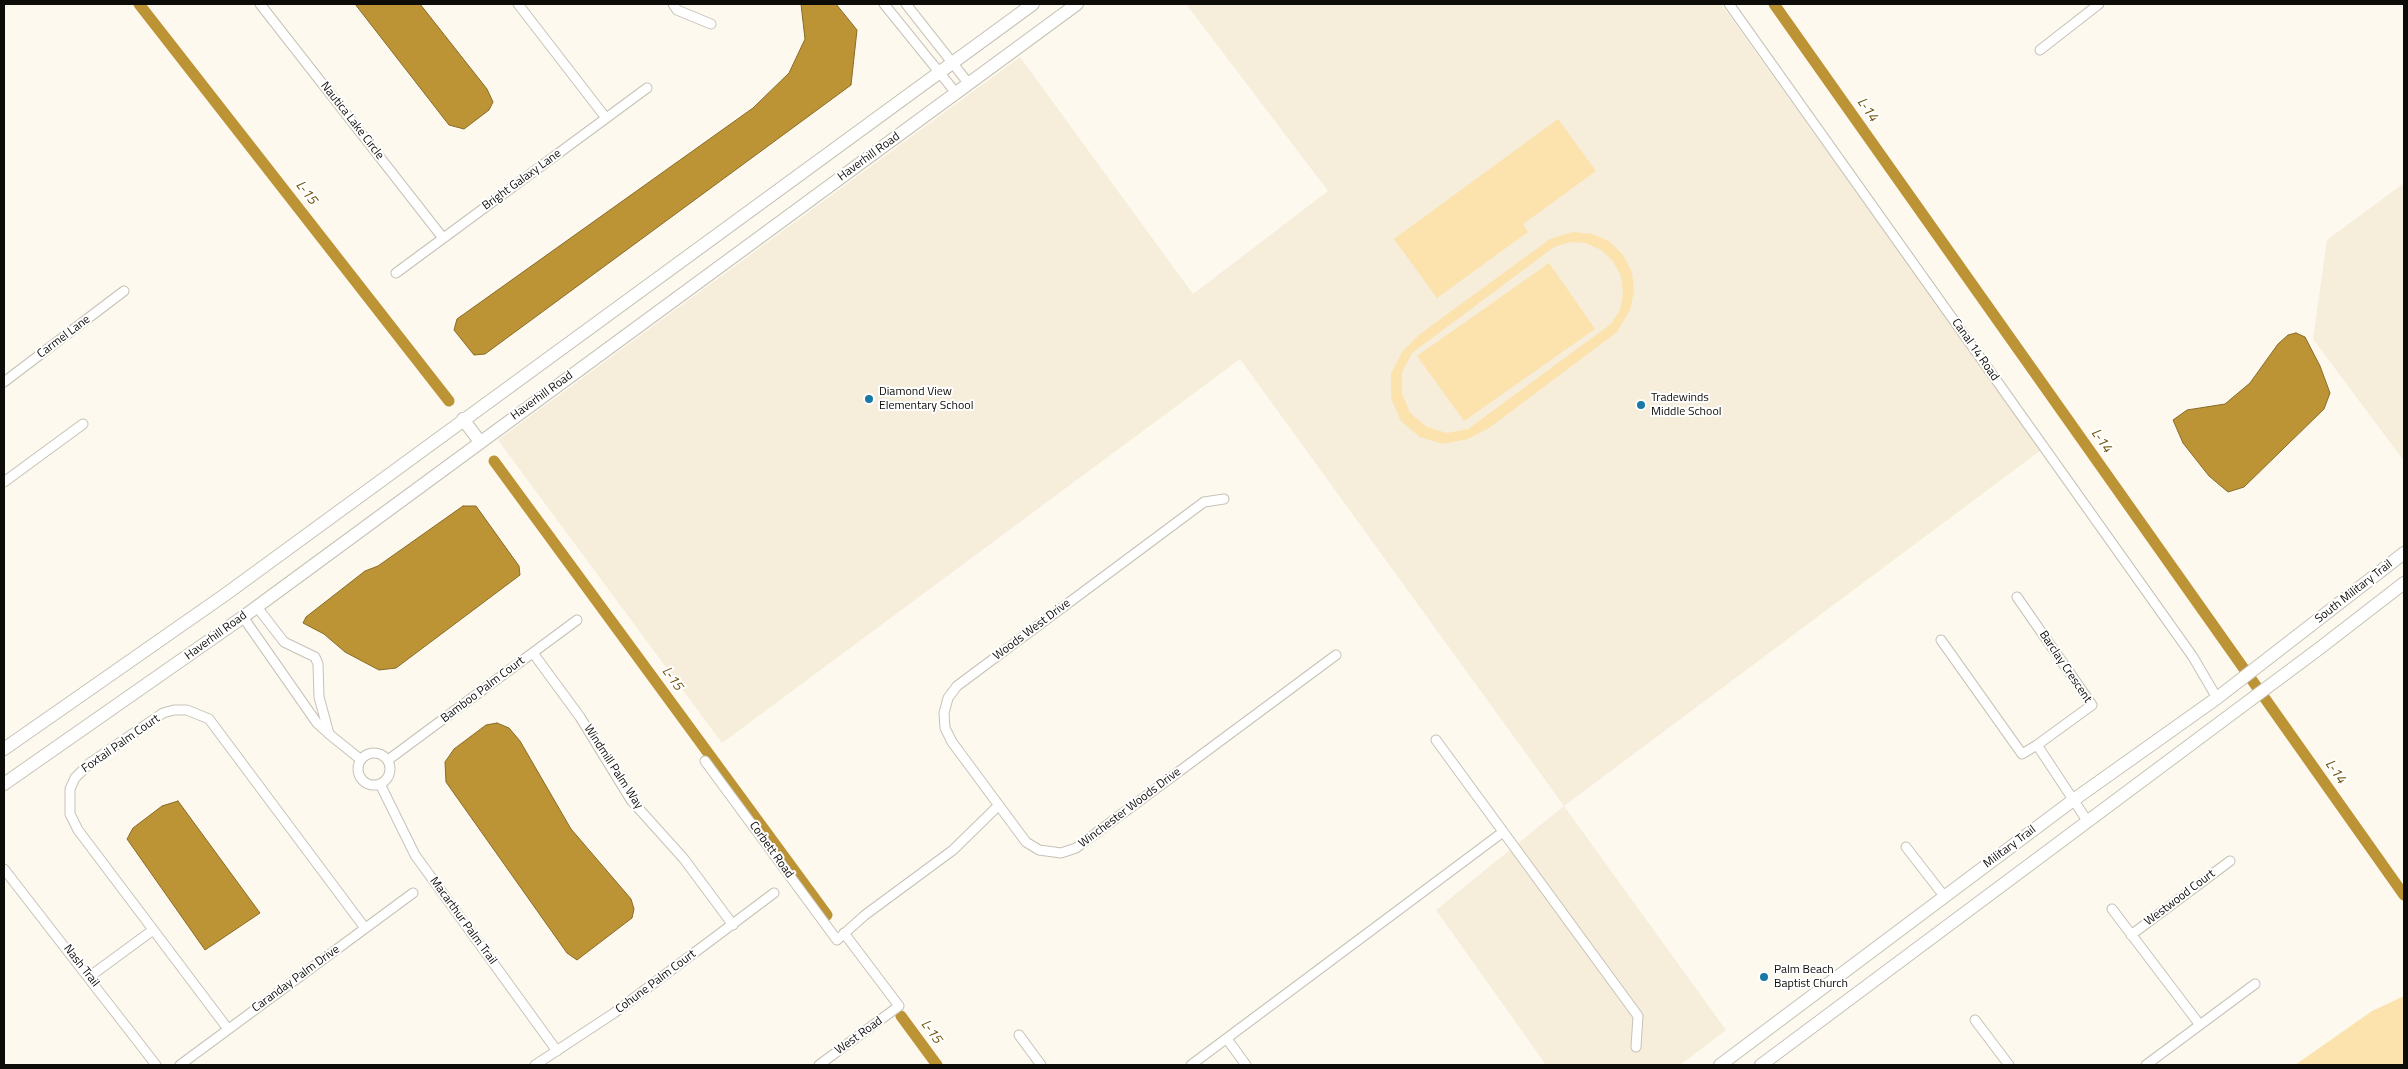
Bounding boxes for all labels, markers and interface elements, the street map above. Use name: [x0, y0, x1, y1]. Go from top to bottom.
street label: Nautica Lake Circle: [317, 79, 387, 163]
water label: L-14: [1853, 95, 1881, 125]
street label: Haverhill Road: [835, 130, 903, 184]
street label: Bright Galaxy Lane: [480, 147, 564, 213]
water label: L-15: [292, 178, 320, 208]
street label: Carmel Lane: [35, 312, 93, 362]
street label: Canal 14 Road: [1948, 316, 2002, 384]
street label: Haverhill Road: [508, 369, 576, 423]
place label: Diamond View Elementary School: [879, 385, 973, 413]
place label: Tradewinds Middle School: [1651, 391, 1721, 419]
marker: Diamond View Elementary School: [863, 393, 875, 405]
marker: Tradewinds Middle School: [1635, 399, 1647, 411]
water label: L-14: [2087, 426, 2115, 456]
street label: South Military Trail: [2312, 557, 2396, 627]
street label: Woods West Drive: [991, 596, 1073, 664]
street label: Haverhill Road: [182, 609, 250, 663]
street label: Barclay Crescent: [2036, 628, 2094, 706]
street label: Bamboo Palm Court: [438, 654, 528, 726]
water label: L-15: [658, 664, 686, 694]
street label: Foxtail Palm Court: [79, 712, 163, 776]
street label: Windmill Palm Way: [580, 722, 646, 812]
water label: L-14: [2321, 757, 2349, 787]
street label: Winchester Woods Drive: [1076, 765, 1184, 851]
street label: Corbett Road: [746, 819, 796, 881]
street label: Military Trail: [1981, 823, 2039, 871]
street label: Westwood Court: [2142, 867, 2218, 929]
street label: Macarthur Palm Trail: [426, 874, 500, 968]
street label: Nash Trail: [60, 942, 102, 990]
street label: Caranday Palm Drive: [249, 942, 343, 1016]
street label: Cohune Palm Court: [613, 947, 699, 1017]
place label: Palm Beach Baptist Church: [1774, 963, 1848, 991]
marker: Palm Beach Baptist Church: [1758, 971, 1770, 983]
street label: West Road: [833, 1014, 885, 1058]
water label: L-15: [917, 1017, 945, 1047]

